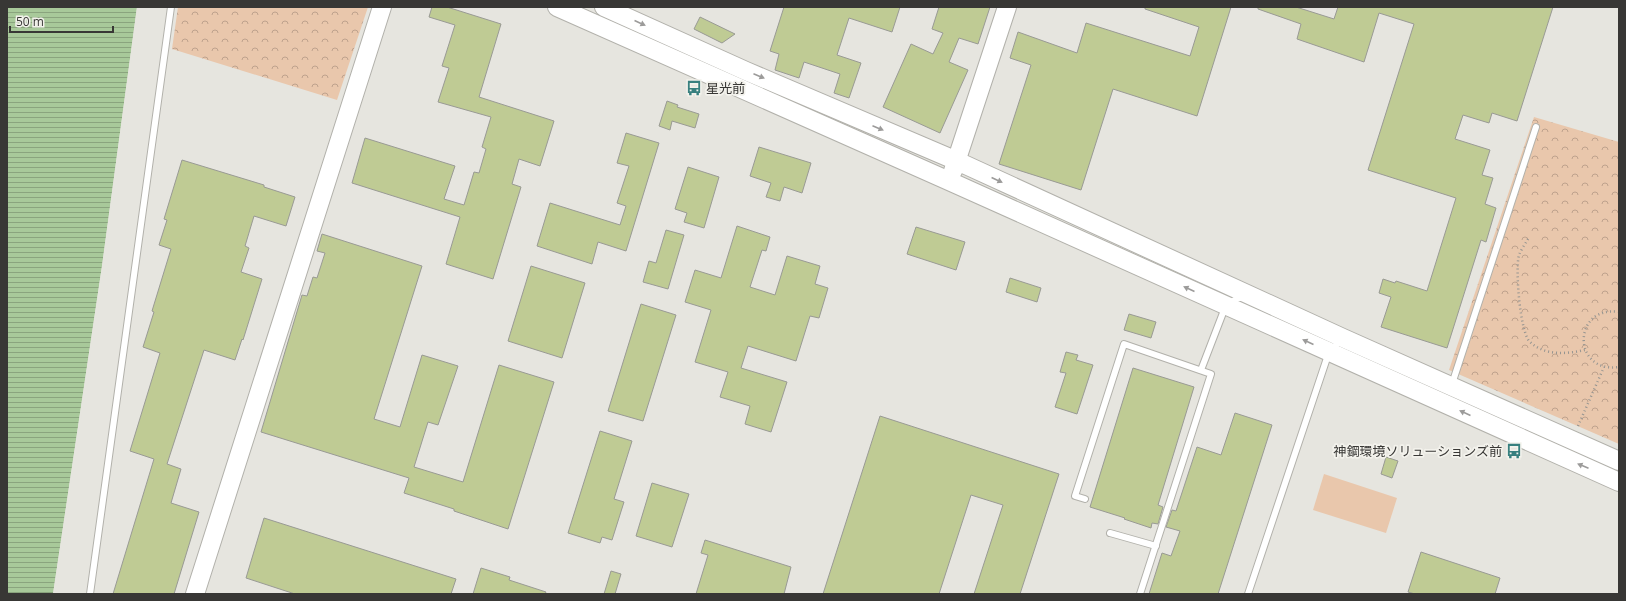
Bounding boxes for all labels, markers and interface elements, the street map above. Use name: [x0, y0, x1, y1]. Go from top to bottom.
scale bar: [10, 8, 113, 34]
text: 50 m: [16, 13, 44, 30]
one-way arrow: [634, 20, 646, 26]
one-way arrow: [753, 73, 764, 79]
bus stop icon: 星光前: [685, 79, 703, 97]
place label: 星光前: [706, 79, 745, 97]
one-way arrow: [872, 124, 884, 131]
one-way arrow: [991, 177, 1003, 183]
one-way arrow: [1183, 285, 1195, 291]
one-way arrow: [1302, 339, 1314, 345]
one-way arrow: [1459, 410, 1470, 416]
place label: 神鋼環境ソリューションズ前: [1334, 442, 1502, 460]
bus stop icon: 神鋼環境ソリューションズ前: [1505, 442, 1523, 460]
one-way arrow: [1577, 463, 1589, 469]

